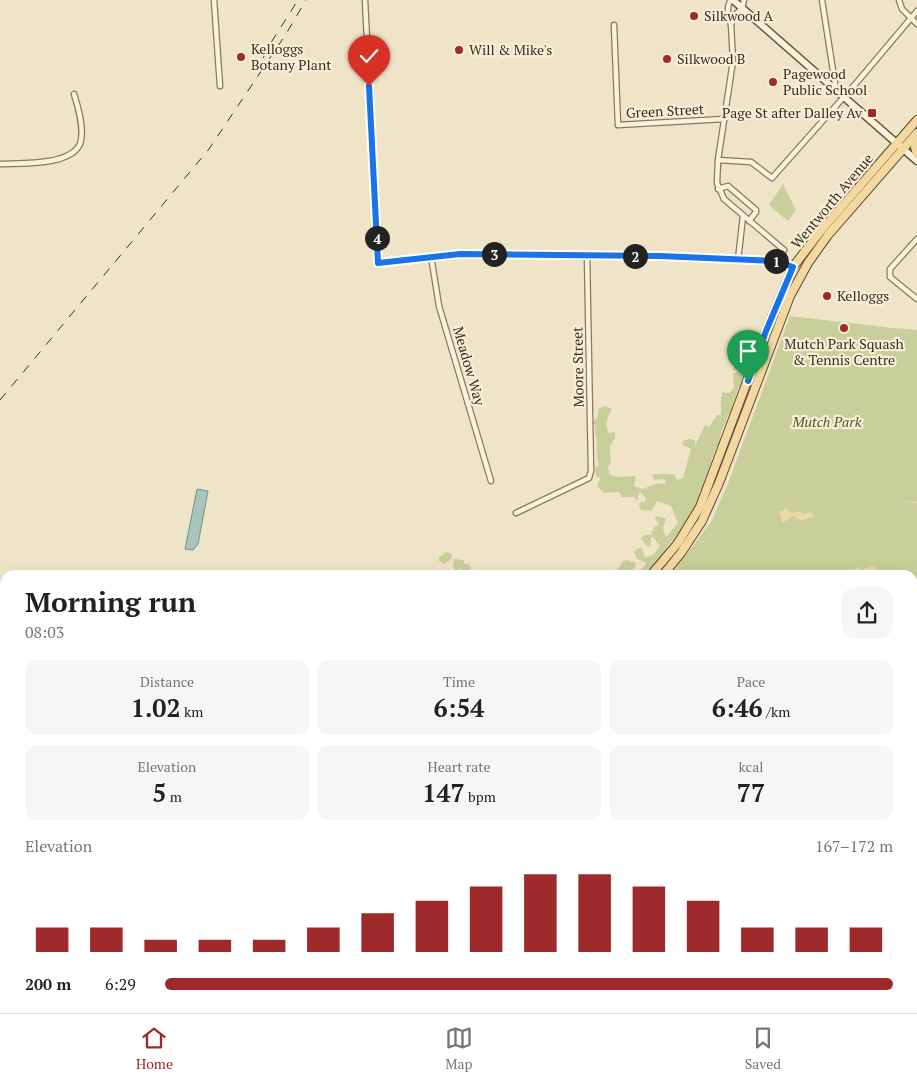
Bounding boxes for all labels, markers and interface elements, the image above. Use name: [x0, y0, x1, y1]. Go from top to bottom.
place label: Silkwood A: [704, 6, 774, 25]
marker: Silkwood A: [688, 10, 700, 22]
pin: [348, 35, 390, 86]
place label: Kelloggs Botany Plant: [251, 39, 332, 74]
place label: Will & Mike's: [469, 40, 552, 59]
icon: check: [355, 42, 383, 70]
marker: Will & Mike's: [453, 44, 465, 56]
place label: Silkwood B: [677, 49, 745, 68]
marker: Kelloggs Botany Plant: [235, 51, 247, 63]
marker: Silkwood B: [661, 53, 673, 65]
place label: Pagewood Public School: [783, 64, 867, 99]
marker: Pagewood Public School: [767, 76, 779, 88]
street label: Green Street: [625, 99, 705, 122]
place label: Page St after Dalley Av: [722, 103, 863, 122]
marker: Page St after Dalley Av: [866, 107, 878, 119]
street label: Wentworth Avenue: [786, 149, 877, 252]
pin: 4: [364, 226, 390, 250]
text: 4: [374, 229, 381, 248]
pin: 3: [482, 242, 506, 266]
pin: 2: [622, 244, 648, 268]
text: 3: [491, 245, 498, 264]
text: 2: [632, 247, 639, 266]
pin: 1: [764, 248, 788, 274]
text: 1: [773, 252, 780, 271]
place label: Kelloggs: [837, 286, 889, 305]
marker: Kelloggs: [821, 290, 833, 302]
marker: Mutch Park Squash & Tennis Centre: [838, 322, 850, 334]
street label: Meadow Way: [449, 324, 490, 409]
street label: Moore Street: [567, 326, 588, 408]
pin: [727, 330, 769, 381]
place label: Mutch Park Squash & Tennis Centre: [784, 334, 904, 369]
icon: arrive: [734, 337, 762, 365]
park label: Mutch Park: [792, 412, 862, 431]
text: Morning run: [25, 583, 196, 620]
button: share: [841, 587, 893, 639]
text: 08:03: [25, 621, 64, 643]
text: Distance: [140, 672, 194, 691]
text: Time: [443, 672, 475, 691]
text: Pace: [737, 672, 765, 691]
text: 1.02: [131, 691, 181, 724]
text: 6:54: [434, 691, 484, 724]
text: 6:46: [712, 691, 763, 724]
text: km: [181, 702, 203, 721]
text: /km: [763, 702, 790, 721]
text: Elevation: [138, 757, 196, 776]
text: Heart rate: [428, 757, 490, 776]
text: kcal: [739, 757, 763, 776]
text: 5: [152, 776, 166, 809]
text: 147: [422, 776, 465, 809]
text: 77: [737, 776, 765, 809]
text: m: [166, 787, 182, 806]
text: bpm: [465, 787, 496, 806]
text: Elevation: [25, 835, 92, 857]
text: 167–172 m: [815, 835, 893, 857]
text: 200 m: [25, 973, 71, 995]
text: 6:29: [105, 973, 136, 995]
tab: Home: [136, 1024, 173, 1073]
tab: Map: [445, 1024, 473, 1073]
tab: Saved: [745, 1024, 781, 1073]

